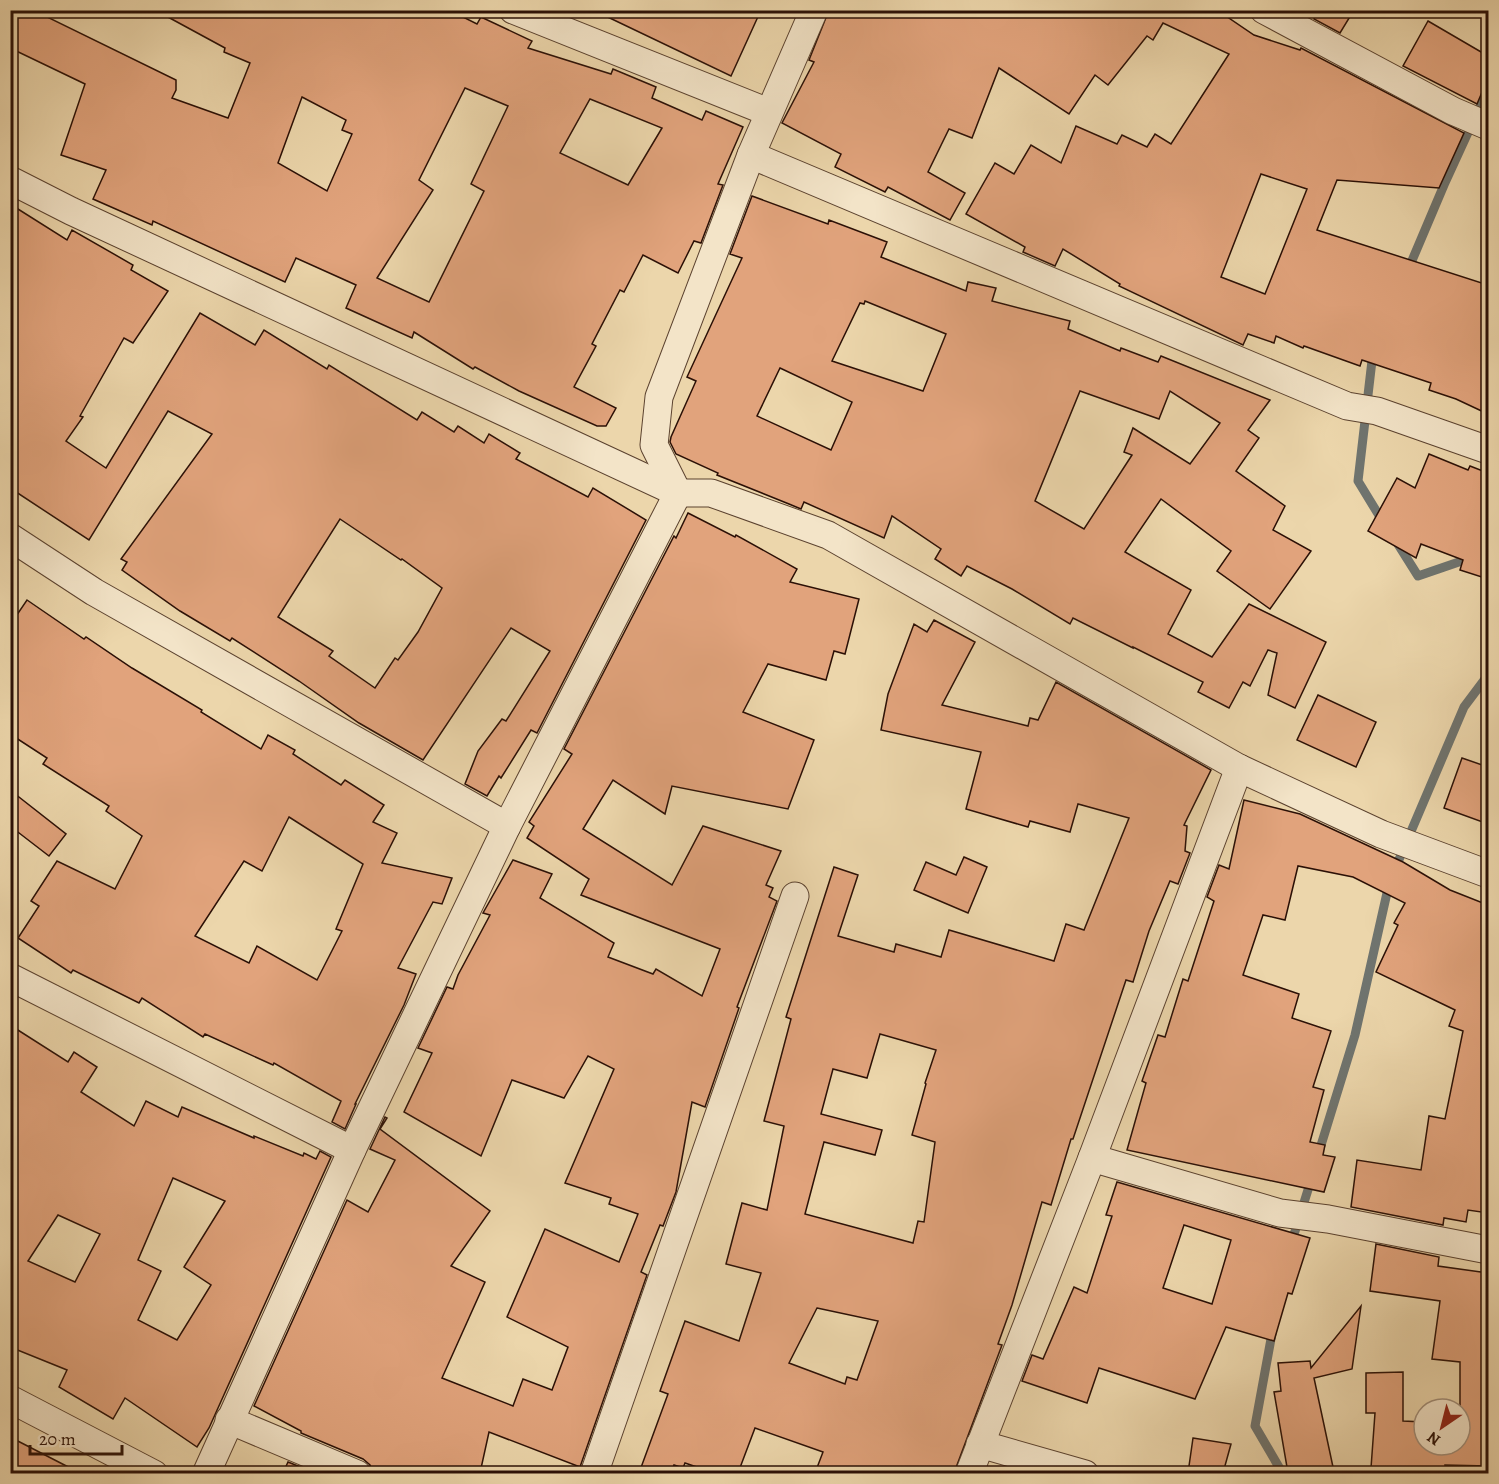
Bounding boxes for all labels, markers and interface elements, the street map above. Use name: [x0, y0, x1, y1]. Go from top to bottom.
north arrow: [1412, 1397, 1472, 1457]
scale bar: [30, 1418, 122, 1456]
text: N: [1423, 1426, 1445, 1451]
text: 20 m: [39, 1427, 76, 1451]

